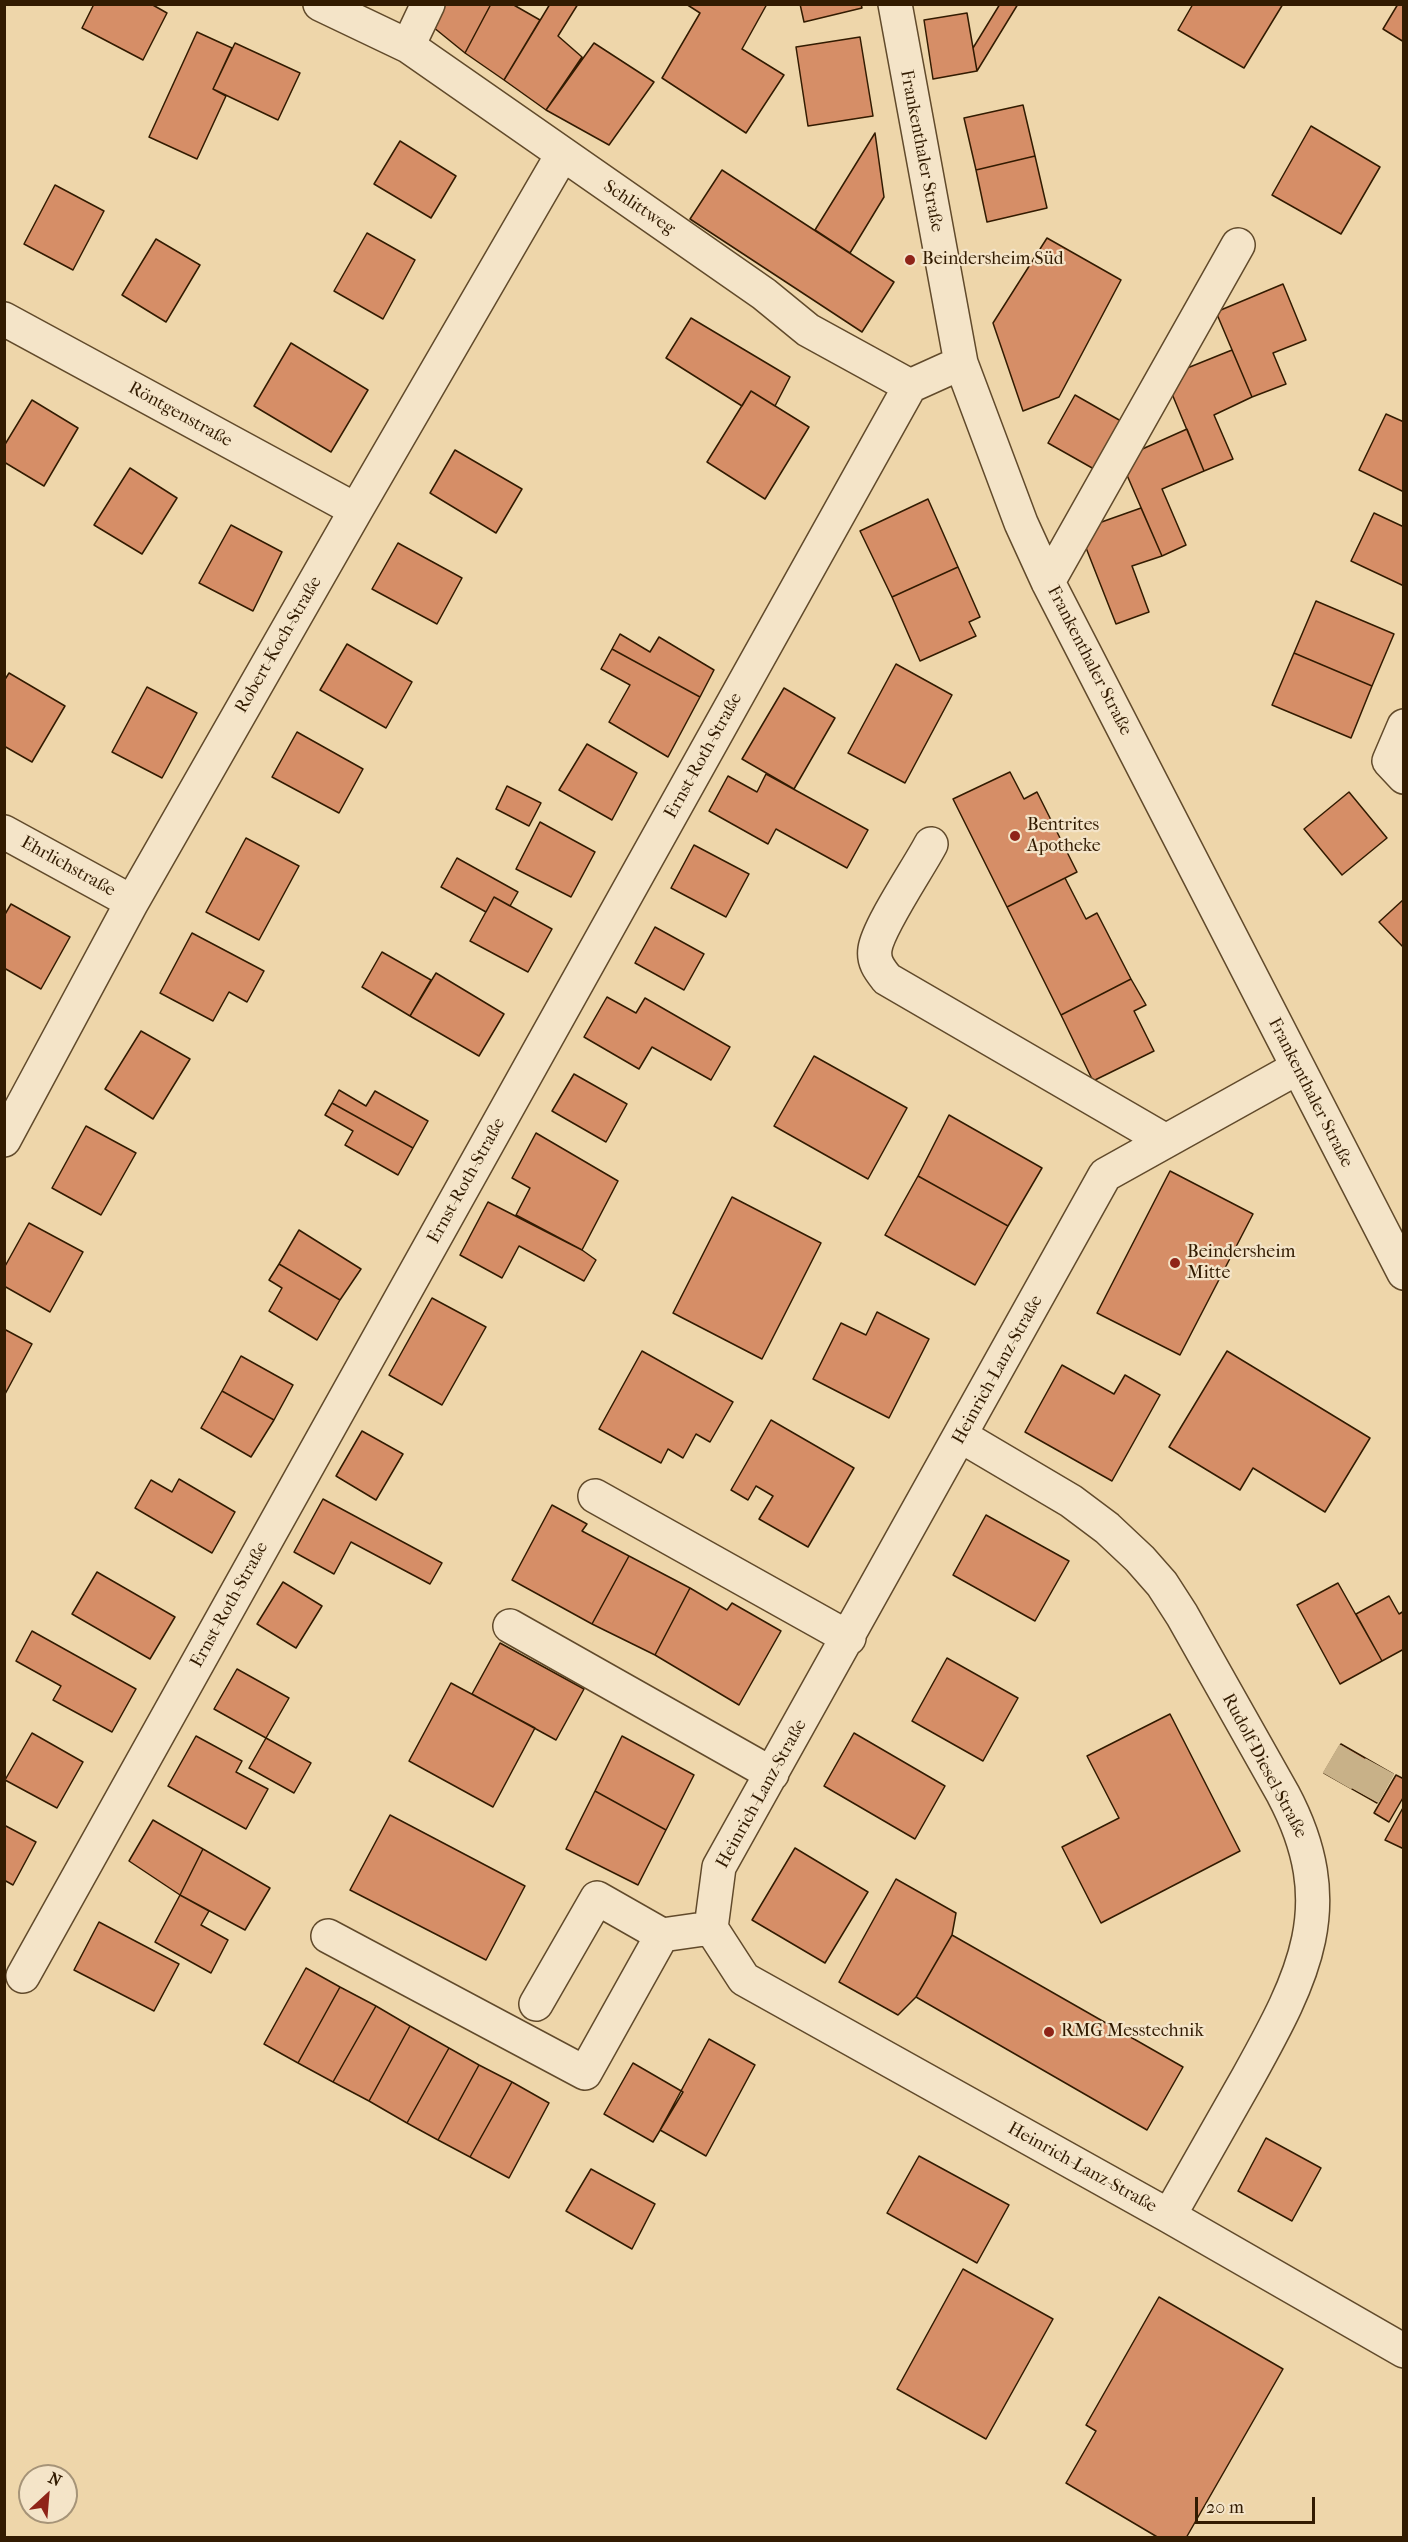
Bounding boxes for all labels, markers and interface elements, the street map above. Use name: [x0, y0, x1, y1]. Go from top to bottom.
street label: Frankenthaler Straße: [895, 68, 947, 234]
street label: Schlittweg: [599, 176, 679, 240]
place label: Beindersheim Süd: [922, 249, 1063, 271]
marker: Beindersheim Süd: [903, 253, 917, 267]
street label: Röntgenstraße: [124, 378, 236, 452]
street label: Robert-Koch-Straße: [231, 573, 327, 717]
street label: Frankenthaler Straße: [1042, 583, 1136, 739]
street label: Ernst-Roth-Straße: [661, 689, 747, 823]
place label: Bentrites Apotheke: [1027, 815, 1101, 858]
marker: Bentrites Apotheke: [1008, 829, 1022, 843]
street label: Ehrlichstraße: [17, 832, 119, 902]
street label: Frankenthaler Straße: [1263, 1015, 1357, 1171]
street label: Ernst-Roth-Straße: [424, 1114, 510, 1248]
place label: Beindersheim Mitte: [1187, 1242, 1295, 1284]
marker: Beindersheim Mitte: [1168, 1256, 1182, 1270]
street label: Heinrich-Lanz-Straße: [948, 1292, 1048, 1448]
street label: Ernst-Roth-Straße: [187, 1538, 273, 1672]
street label: Rudolf-Diesel-Straße: [1217, 1690, 1311, 1842]
street label: Heinrich-Lanz-Straße: [712, 1716, 812, 1872]
place label: RMG Messtechnik: [1061, 2021, 1204, 2043]
marker: RMG Messtechnik: [1042, 2025, 1056, 2039]
street label: Heinrich-Lanz-Straße: [1004, 2118, 1160, 2218]
north arrow: [18, 2464, 78, 2524]
text: N: [46, 2468, 65, 2490]
scale bar: [1198, 2485, 1318, 2523]
text: 20 m: [1206, 2497, 1244, 2518]

